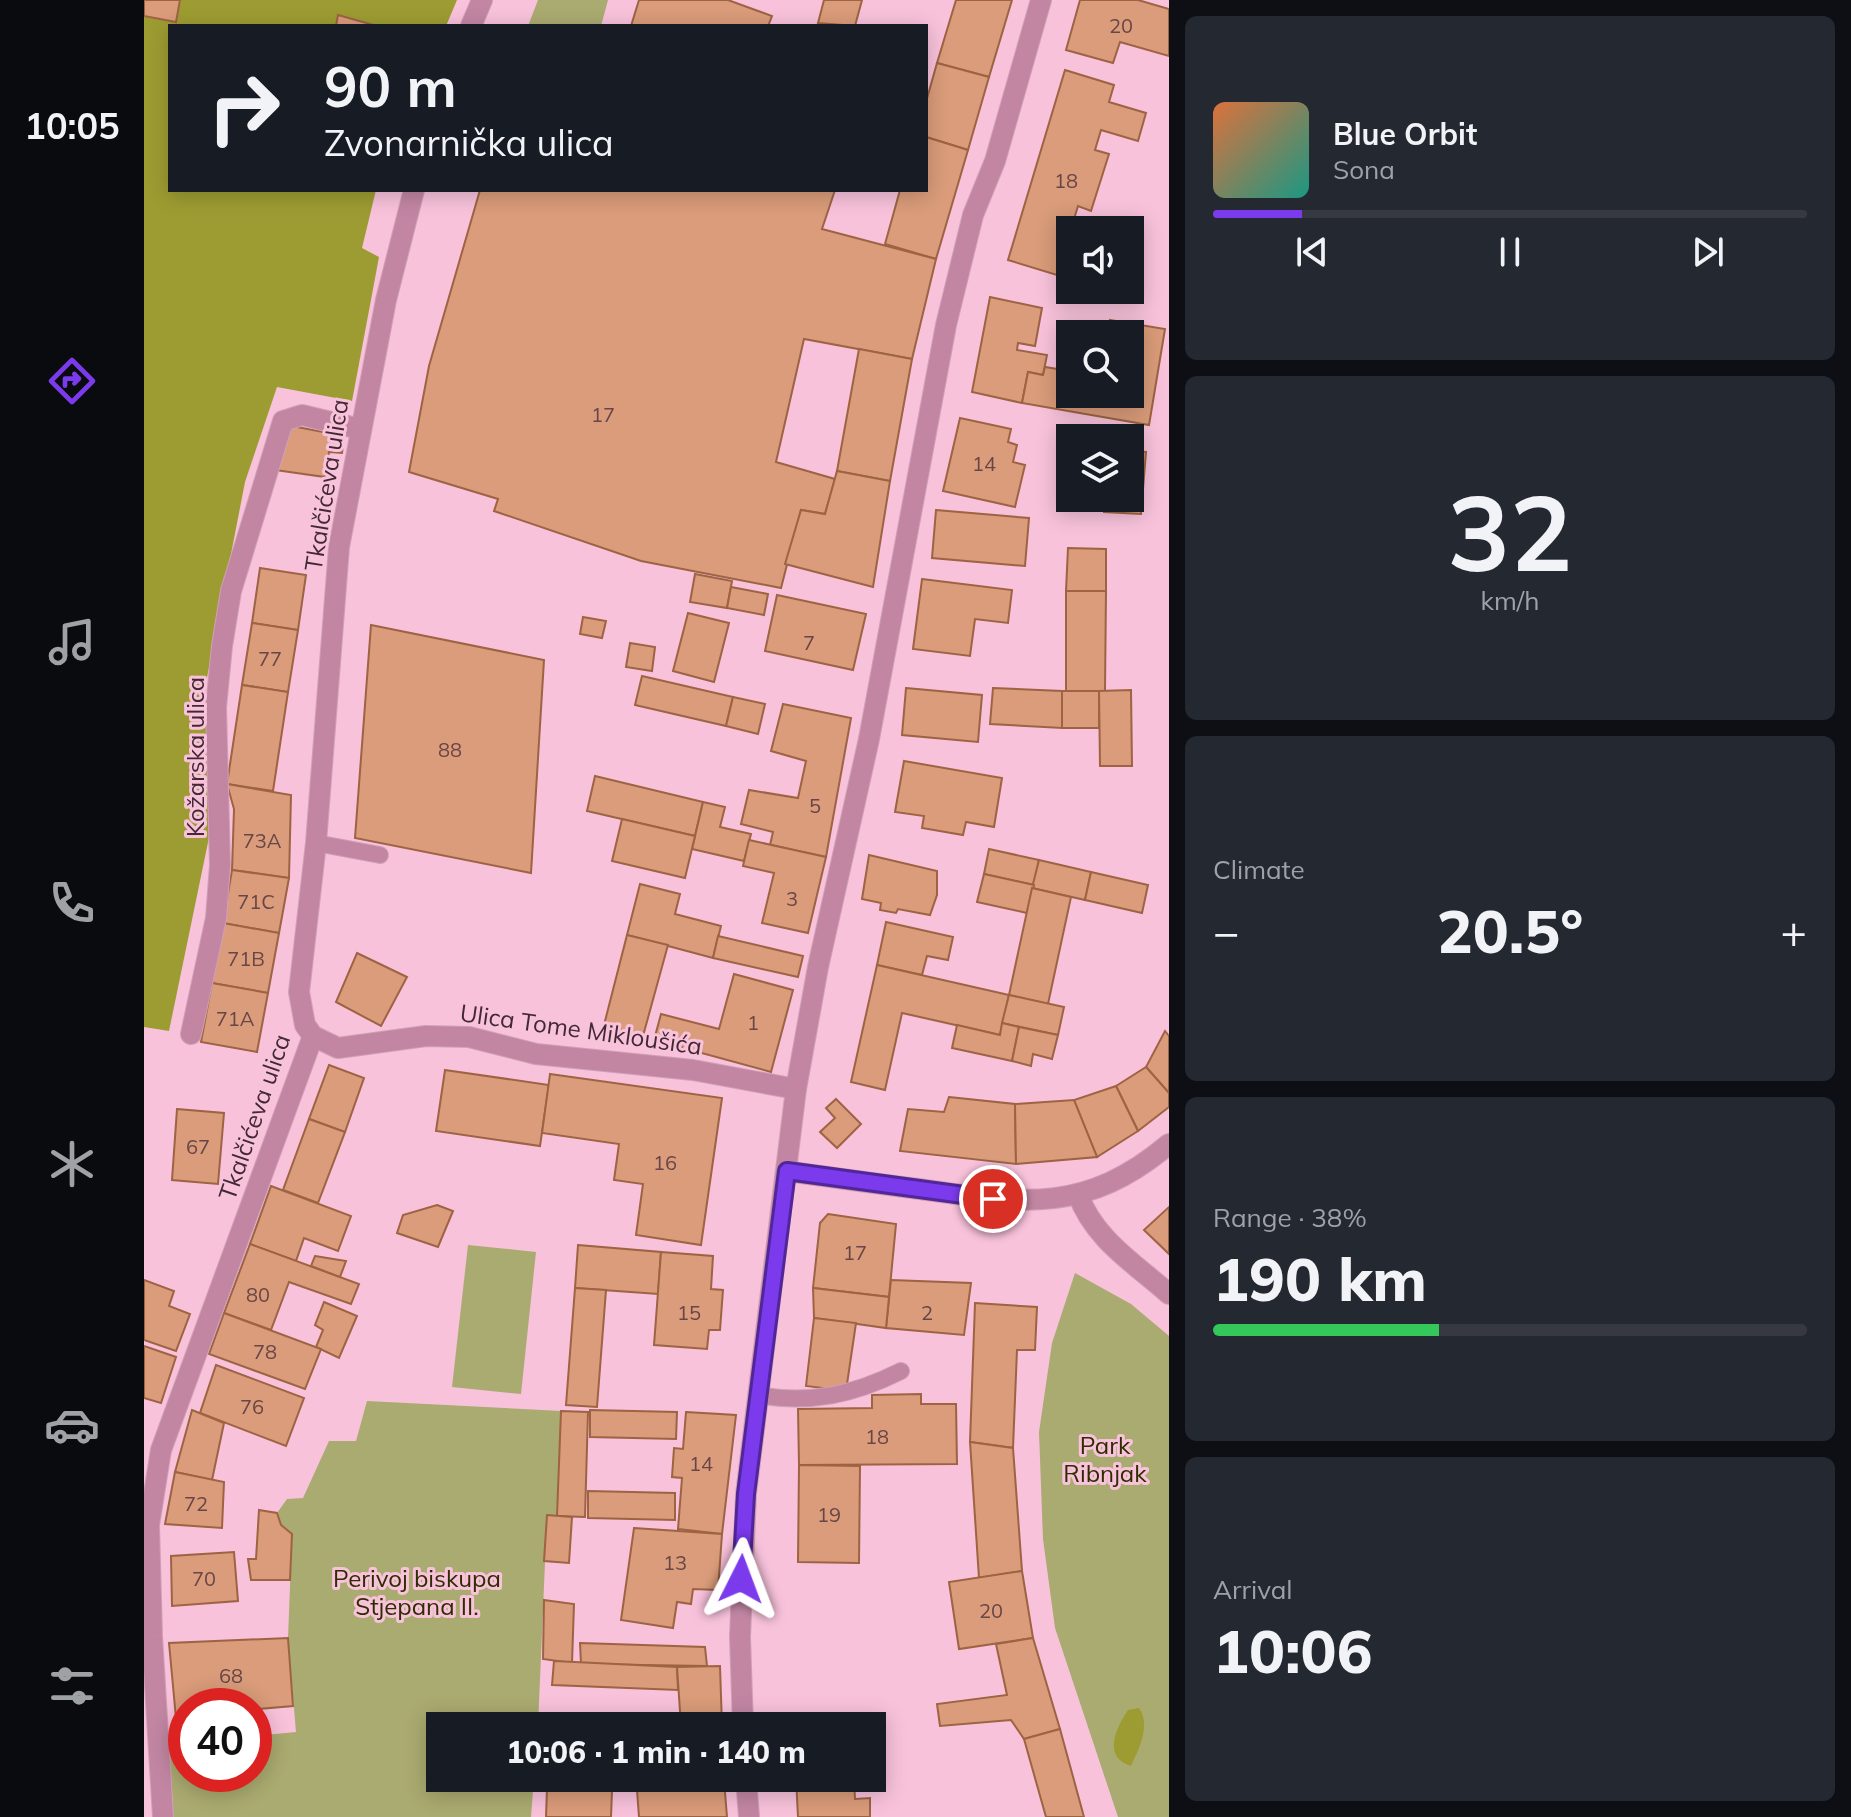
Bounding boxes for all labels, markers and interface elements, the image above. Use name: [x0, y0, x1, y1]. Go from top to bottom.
house number: 20: [1109, 13, 1133, 38]
text: 90 m: [324, 51, 457, 121]
icon: right: [192, 56, 296, 160]
text: 10:05: [24, 103, 120, 148]
text: Blue Orbit: [1333, 115, 1477, 153]
text: Zvonarnička ulica: [324, 120, 614, 165]
text: Sona: [1333, 153, 1395, 186]
house number: 18: [1054, 168, 1078, 193]
map controls: [1056, 216, 1144, 512]
button: sound: [1056, 216, 1144, 304]
icon: previous: [1290, 230, 1334, 274]
icon: pause: [1488, 230, 1532, 274]
icon: next: [1686, 230, 1730, 274]
button: search: [1056, 320, 1144, 408]
icon: directions: [44, 353, 100, 409]
street label: Tkalčićeva ulica: [298, 397, 354, 573]
house number: 17: [591, 402, 615, 427]
button: layers: [1056, 424, 1144, 512]
house number: 14: [972, 451, 996, 476]
text: 32: [1448, 466, 1572, 597]
text: km/h: [1481, 584, 1539, 617]
icon: music: [44, 614, 100, 670]
house number: 7: [803, 630, 815, 655]
house number: 77: [258, 646, 282, 671]
street label: Kožarska ulica: [180, 677, 210, 837]
house number: 88: [438, 737, 462, 762]
house number: 5: [809, 793, 821, 818]
house number: 73A: [243, 828, 282, 853]
text: Climate: [1213, 853, 1305, 886]
icon: phone: [44, 875, 100, 931]
house number: 3: [786, 886, 798, 911]
house number: 71C: [237, 889, 275, 914]
text: 20.5°: [1437, 893, 1583, 968]
text: −: [1213, 904, 1239, 959]
text: +: [1781, 904, 1807, 959]
house number: 71B: [227, 946, 265, 971]
street label: Ulica Tome Mikloušića: [458, 997, 704, 1061]
house number: 71A: [216, 1006, 255, 1031]
house number: 1: [747, 1010, 759, 1035]
street label: Tkalčićeva ulica: [212, 1030, 296, 1204]
house number: 67: [186, 1134, 210, 1159]
icon: climate: [44, 1136, 100, 1192]
house number: 16: [653, 1150, 677, 1175]
pin: [959, 1165, 1027, 1233]
icon: arrive: [971, 1177, 1015, 1221]
text: Range · 38%: [1213, 1201, 1367, 1234]
house number: 17: [843, 1240, 867, 1265]
text: 190 km: [1213, 1241, 1427, 1316]
house number: 80: [246, 1282, 270, 1307]
house number: 15: [677, 1300, 701, 1325]
house number: 2: [921, 1300, 933, 1325]
house number: 78: [253, 1339, 277, 1364]
house number: 76: [240, 1394, 264, 1419]
icon: car: [44, 1397, 100, 1453]
house number: 18: [865, 1424, 889, 1449]
park label: Park Ribnjak: [1063, 1430, 1147, 1488]
house number: 14: [689, 1451, 713, 1476]
house number: 72: [184, 1491, 208, 1516]
house number: 19: [817, 1502, 841, 1527]
position arrow: [699, 1537, 783, 1621]
house number: 13: [663, 1550, 687, 1575]
park label: Perivoj biskupa Stjepana II.: [333, 1563, 501, 1621]
house number: 70: [192, 1566, 216, 1591]
text: Arrival: [1213, 1573, 1293, 1606]
house number: 20: [979, 1598, 1003, 1623]
text: 10:06: [1213, 1613, 1373, 1688]
icon: filters: [44, 1658, 100, 1714]
house number: 68: [219, 1663, 243, 1688]
speed limit sign: 40: [168, 1688, 272, 1792]
text: 10:06 · 1 min · 140 m: [506, 1733, 806, 1771]

